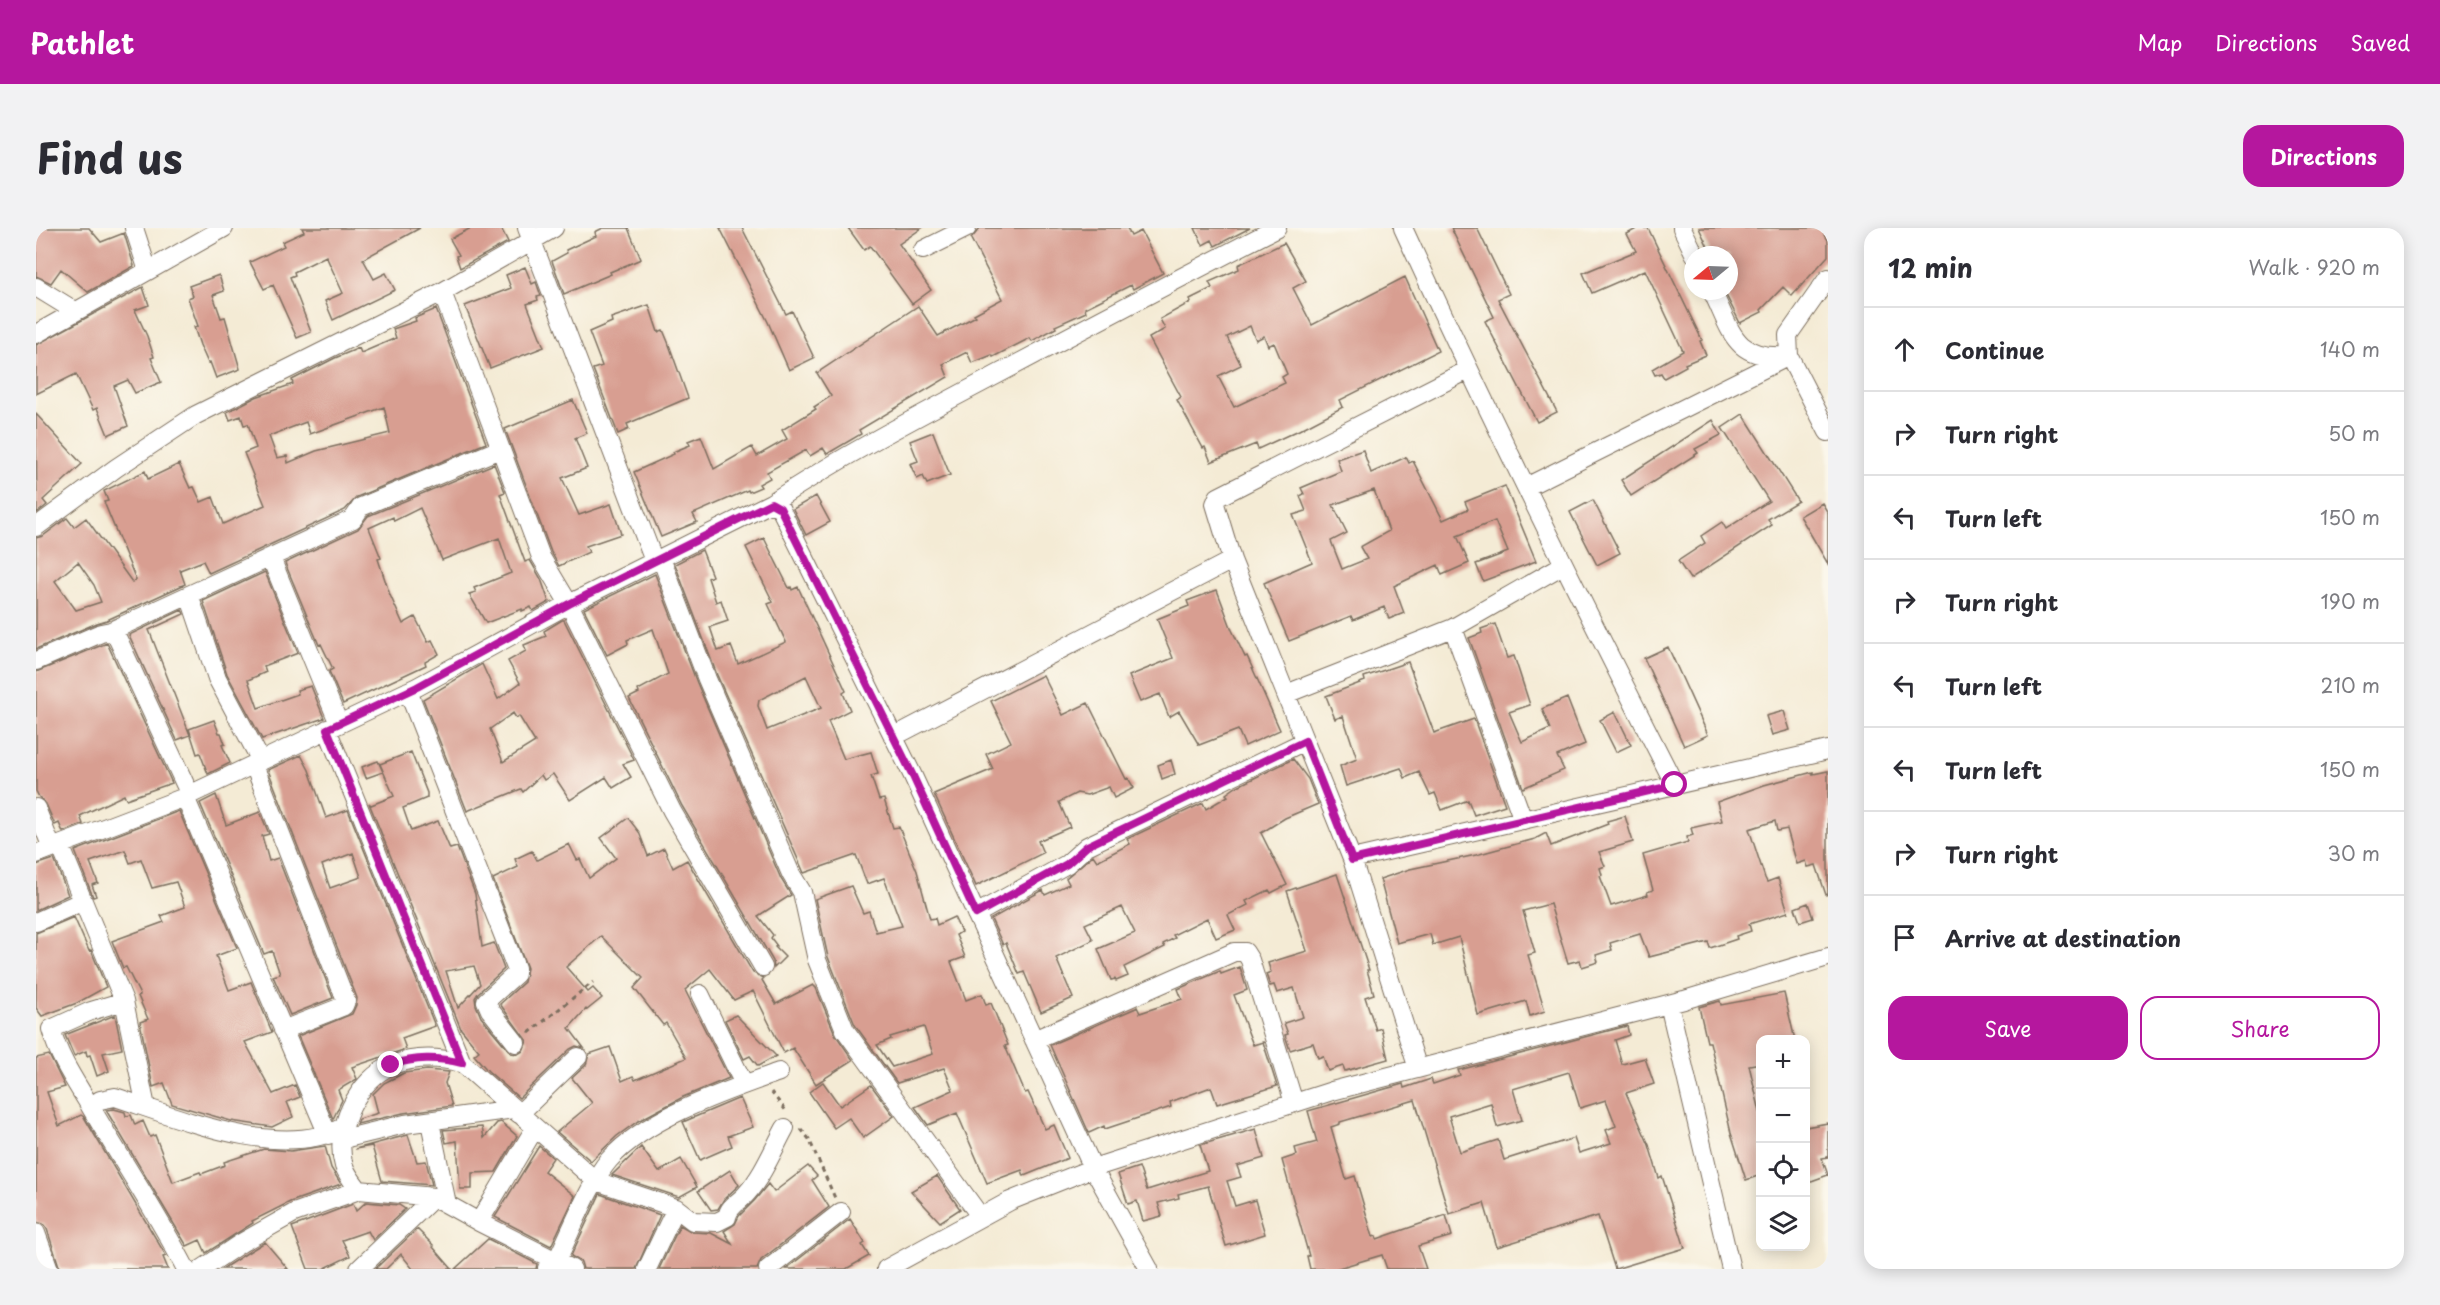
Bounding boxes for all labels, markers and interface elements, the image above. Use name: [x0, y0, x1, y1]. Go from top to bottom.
text: Pathlet: [30, 21, 134, 64]
text: Map: [2137, 26, 2182, 58]
text: Directions: [2215, 26, 2317, 58]
text: Saved: [2350, 26, 2410, 58]
text: Find us: [36, 125, 183, 188]
button: Directions: [2243, 125, 2404, 187]
north arrow: [1684, 246, 1738, 300]
text: 12 min: [1888, 248, 1973, 287]
text: Walk · 920 m: [2248, 252, 2380, 282]
icon: ahead: [1888, 333, 1921, 366]
text: Continue: [1945, 333, 2044, 366]
text: 140 m: [2320, 334, 2380, 364]
icon: right: [1888, 417, 1921, 450]
text: Turn right: [1945, 417, 2058, 450]
text: 50 m: [2328, 418, 2380, 448]
icon: left: [1888, 501, 1921, 534]
text: Turn left: [1945, 501, 2042, 534]
text: 150 m: [2320, 502, 2380, 532]
icon: right: [1888, 585, 1921, 618]
text: Turn right: [1945, 585, 2058, 618]
text: 190 m: [2321, 586, 2380, 616]
icon: left: [1888, 669, 1921, 702]
text: Turn left: [1945, 669, 2042, 702]
text: 210 m: [2321, 670, 2380, 700]
icon: left: [1888, 753, 1921, 786]
text: Turn left: [1945, 753, 2042, 786]
text: 150 m: [2320, 754, 2380, 784]
route start: [1661, 771, 1687, 797]
icon: right: [1888, 837, 1921, 870]
text: Turn right: [1945, 837, 2058, 870]
text: 30 m: [2327, 838, 2380, 868]
icon: arrive: [1888, 921, 1921, 954]
text: Arrive at destination: [1945, 921, 2181, 954]
button: Save: [1888, 996, 2128, 1060]
button: Share: [2140, 996, 2380, 1060]
map controls: [1756, 1035, 1810, 1251]
button: +: [1756, 1035, 1810, 1089]
route end: [377, 1051, 403, 1077]
button: −: [1756, 1089, 1810, 1143]
button: locate: [1756, 1143, 1810, 1197]
button: layers: [1756, 1197, 1810, 1251]

